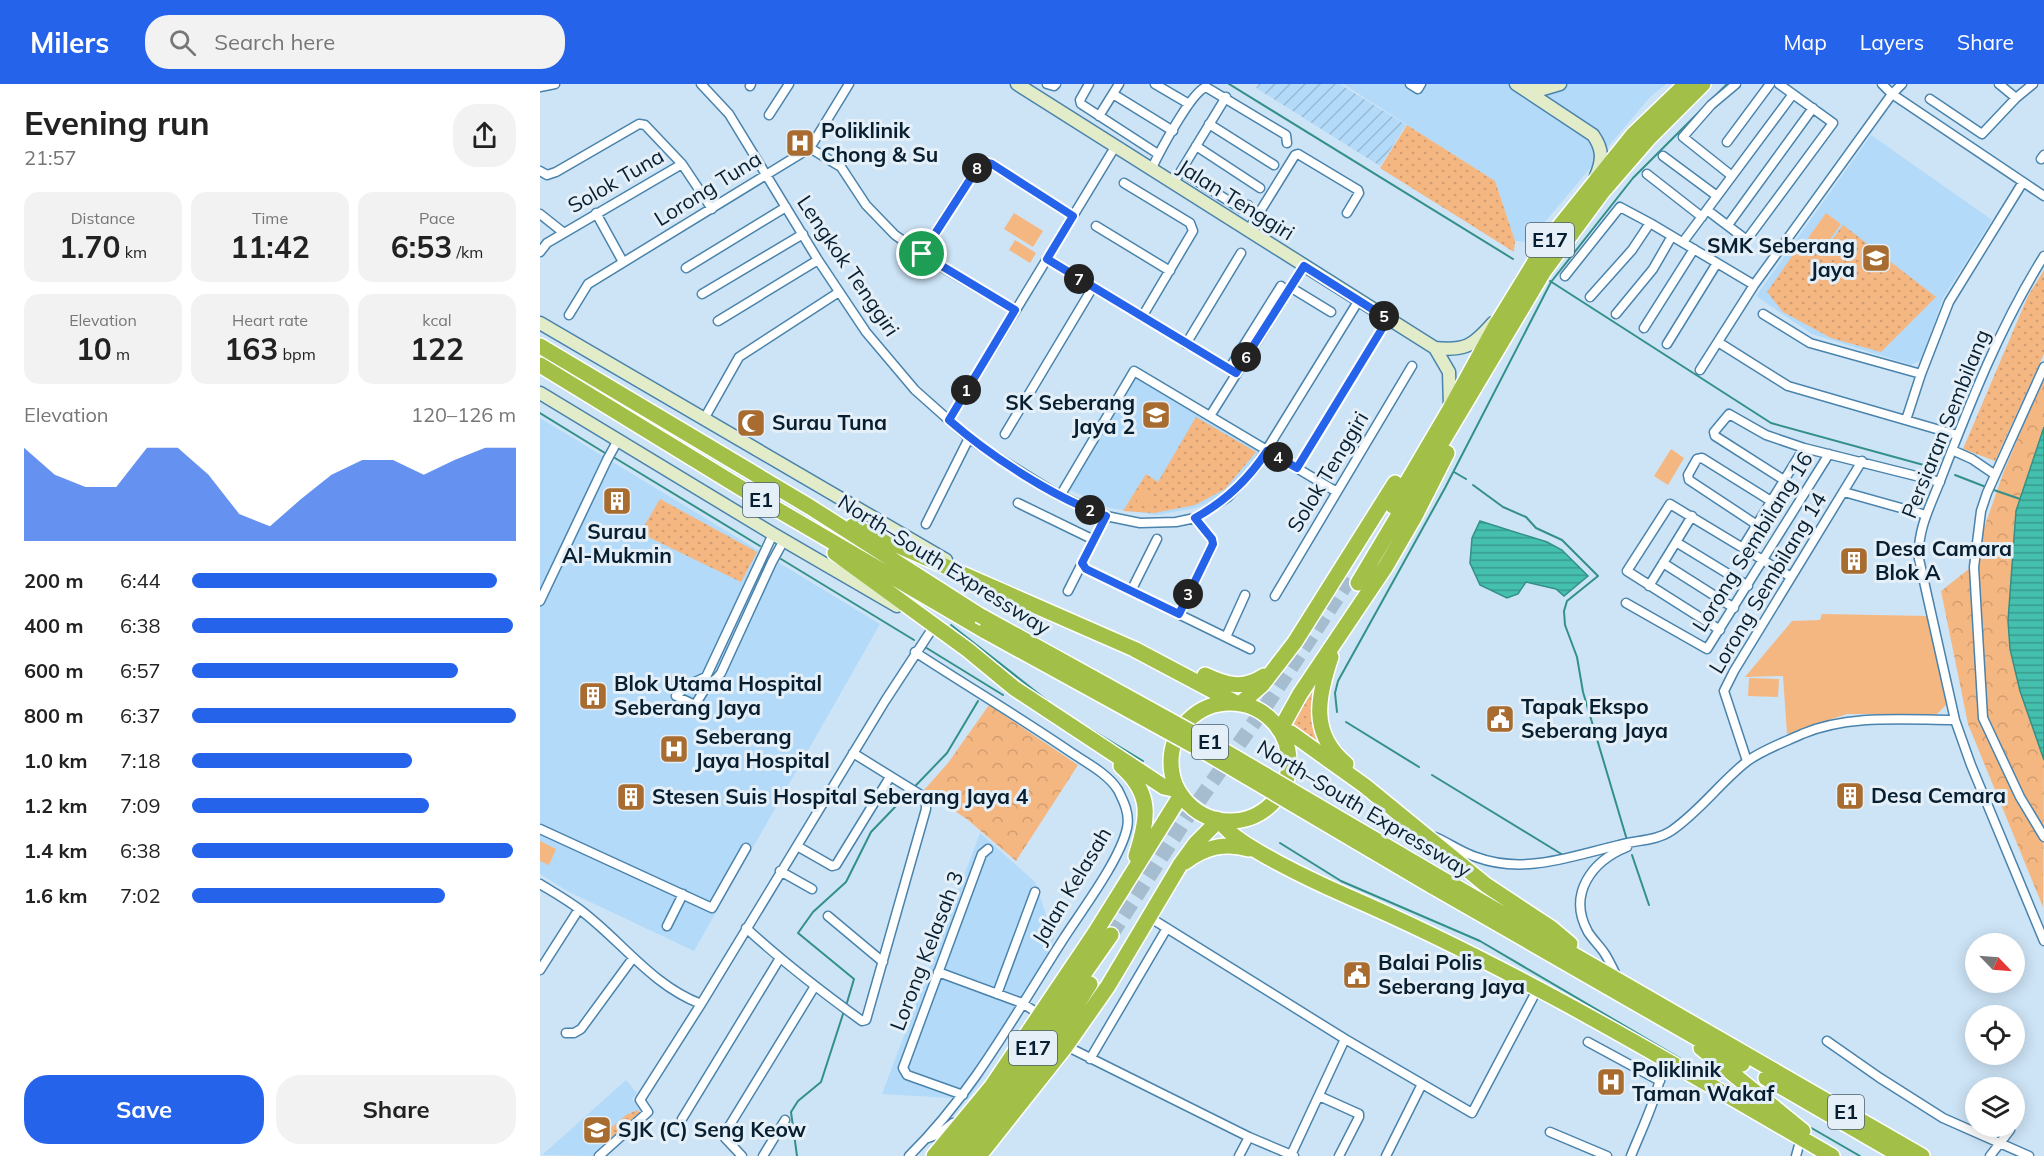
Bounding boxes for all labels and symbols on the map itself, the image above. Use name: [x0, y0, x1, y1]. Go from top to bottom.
place label: Poliklinik Chong & Su: [821, 117, 938, 167]
hospital icon: Poliklinik Chong & Su: [784, 127, 816, 159]
street label: Solok Tuna: [563, 142, 668, 218]
street label: Lorong Tuna: [649, 145, 766, 231]
pin: 8: [962, 153, 992, 183]
street label: Jalan Tenggiri: [1173, 153, 1300, 245]
street label: Lengkok Tenggiri: [792, 190, 906, 341]
road number: E17: [1526, 223, 1574, 257]
pin: [896, 228, 947, 279]
place label: SMK Seberang Jaya: [1707, 232, 1855, 282]
school or university icon: SMK Seberang Jaya: [1860, 242, 1892, 274]
pin: 7: [1064, 264, 1094, 294]
pin: 5: [1369, 301, 1399, 331]
street label: Persiaran Sembilang: [1895, 325, 1995, 522]
pin: 6: [1231, 342, 1261, 372]
pin: 1: [951, 375, 981, 405]
place label: SK Seberang Jaya 2: [1005, 389, 1135, 439]
school or university icon: SK Seberang Jaya 2: [1140, 399, 1172, 431]
street label: Solok Tenggiri: [1281, 406, 1373, 537]
mosque icon: Surau Tuna: [735, 407, 767, 439]
place label: Surau Tuna: [772, 409, 887, 435]
pin: 4: [1263, 442, 1293, 472]
street label: Lorong Sembilang 16: [1686, 447, 1818, 636]
road number: E1: [743, 483, 779, 517]
building icon: Surau Al-Mukmin: [601, 485, 633, 517]
street label: Lorong Sembilang 14: [1703, 487, 1832, 678]
street label: North–South Expressway: [834, 488, 1055, 640]
pin: 2: [1075, 495, 1105, 525]
place label: Surau Al-Mukmin: [562, 518, 672, 568]
place label: Desa Camara Blok A: [1875, 535, 2012, 585]
building icon: Desa Camara Blok A: [1838, 545, 1870, 577]
pin: 3: [1173, 579, 1203, 609]
place label: Blok Utama Hospital Seberang Jaya: [614, 670, 822, 720]
building icon: Blok Utama Hospital Seberang Jaya: [577, 680, 609, 712]
place label: Tapak Ekspo Seberang Jaya: [1521, 693, 1668, 743]
public building icon: Tapak Ekspo Seberang Jaya: [1484, 703, 1516, 735]
place label: Seberang Jaya Hospital: [695, 723, 830, 773]
road number: E1: [1192, 725, 1228, 759]
hospital icon: Seberang Jaya Hospital: [658, 733, 690, 765]
street label: North–South Expressway: [1253, 734, 1476, 882]
building icon: Desa Cemara: [1834, 780, 1866, 812]
building icon: Stesen Suis Hospital Seberang Jaya 4: [615, 781, 647, 813]
place label: Desa Cemara: [1871, 782, 2006, 808]
place label: Stesen Suis Hospital Seberang Jaya 4: [652, 783, 1029, 809]
street label: Jalan Kelasah: [1026, 822, 1116, 949]
street label: Lorong Kelasah 3: [884, 867, 968, 1034]
north arrow: [1965, 933, 2025, 993]
place label: Balai Polis Seberang Jaya: [1378, 949, 1525, 999]
public building icon: Balai Polis Seberang Jaya: [1341, 959, 1373, 991]
road number: E17: [1009, 1031, 1057, 1065]
place label: Poliklinik Taman Wakaf: [1632, 1056, 1776, 1106]
hospital icon: Poliklinik Taman Wakaf: [1595, 1066, 1627, 1098]
road number: E1: [1828, 1095, 1864, 1129]
school or university icon: SJK (C) Seng Keow: [581, 1114, 613, 1146]
place label: SJK (C) Seng Keow: [618, 1116, 807, 1142]

